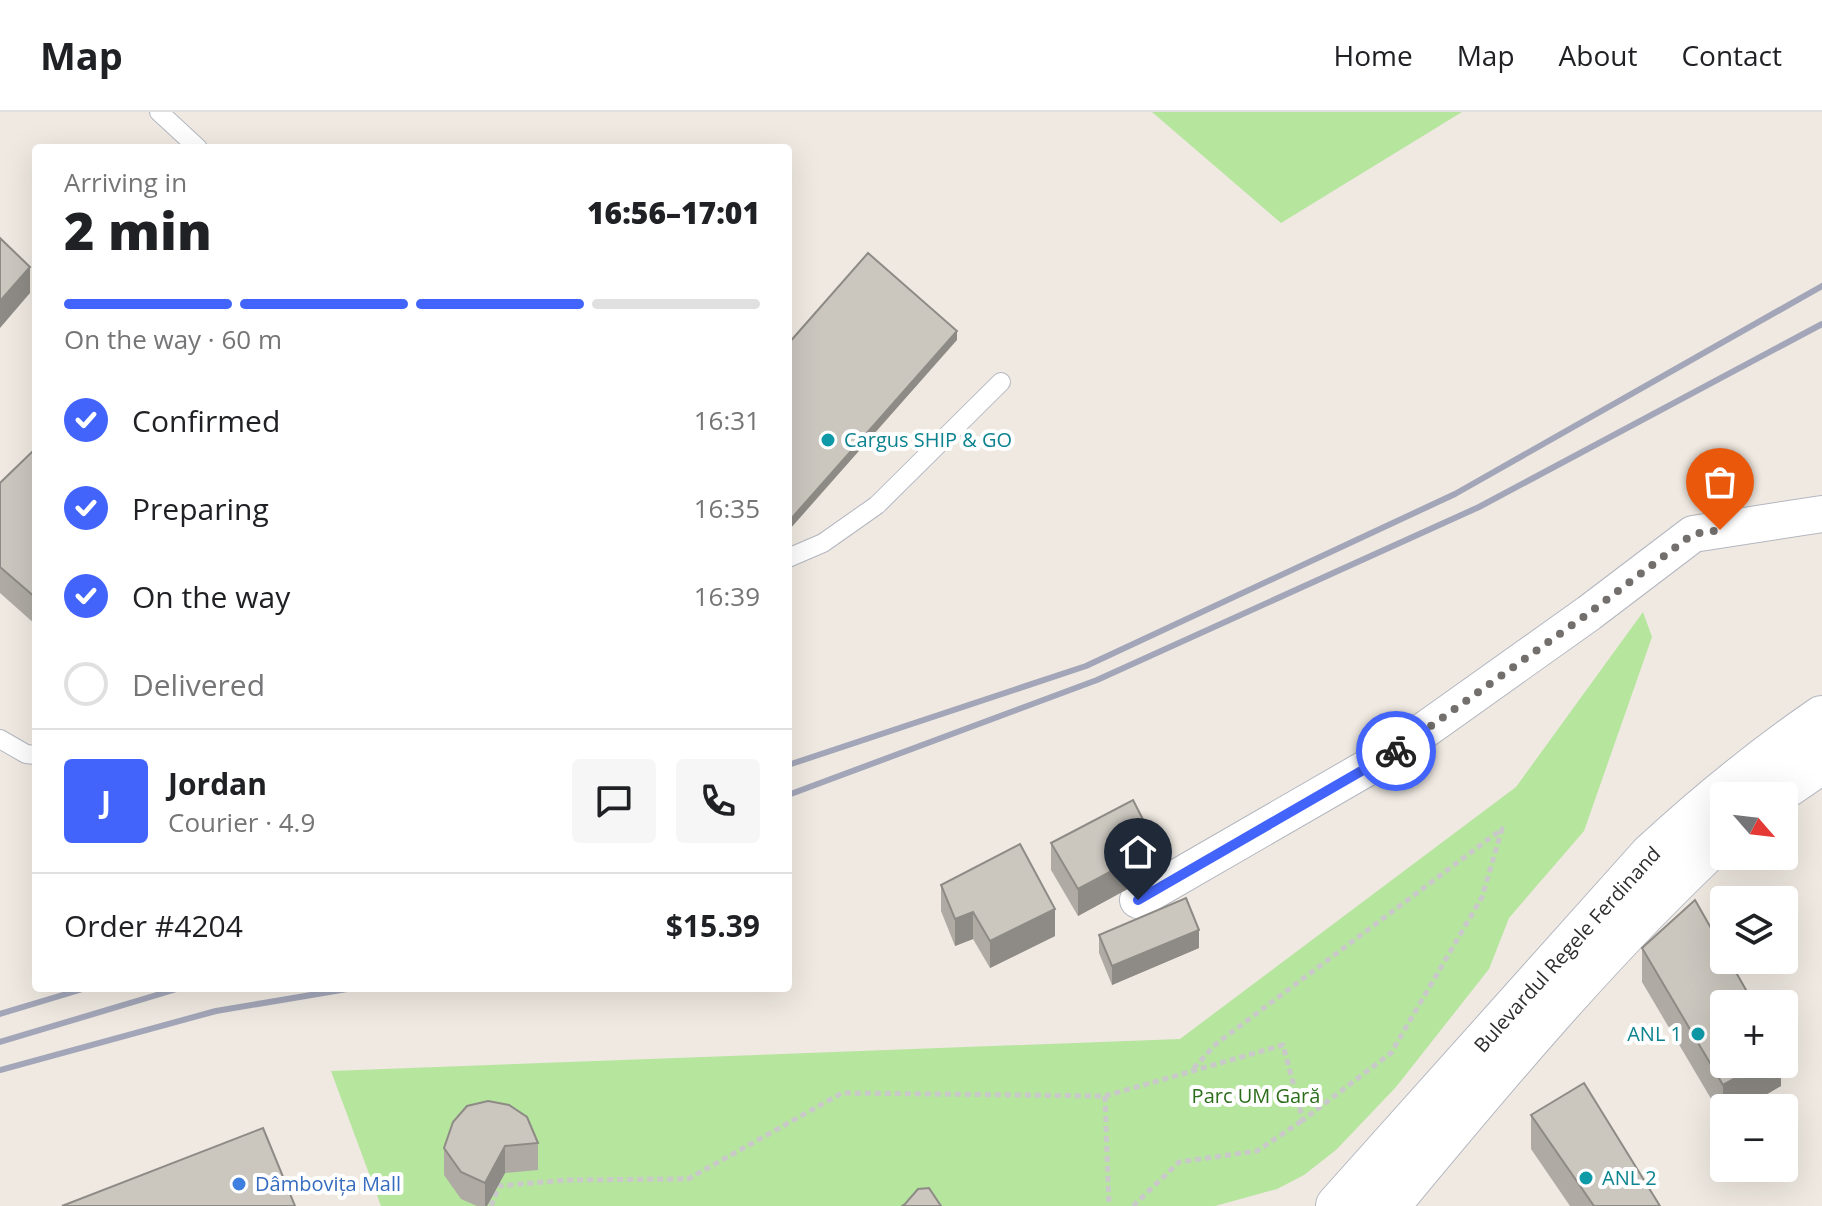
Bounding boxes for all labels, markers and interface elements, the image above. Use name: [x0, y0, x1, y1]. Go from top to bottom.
text: Map: [40, 29, 123, 81]
text: Home: [1334, 36, 1413, 74]
text: Map: [1457, 36, 1515, 74]
text: About: [1559, 36, 1637, 74]
text: Contact: [1681, 36, 1782, 74]
text: Arriving in: [64, 164, 187, 200]
text: 16:56–17:01: [587, 192, 760, 233]
text: 2 min: [64, 194, 212, 265]
text: On the way · 60 m: [64, 321, 282, 357]
icon: check: [64, 398, 108, 442]
text: Confirmed: [132, 400, 280, 441]
text: 16:31: [694, 402, 760, 438]
place label: Cargus SHIP & GO: [844, 426, 1012, 453]
marker: Cargus SHIP & GO: [819, 431, 837, 449]
pin: [1686, 448, 1754, 530]
icon: bag: [1698, 460, 1742, 504]
icon: check: [64, 486, 108, 530]
text: Preparing: [132, 488, 269, 529]
text: 16:35: [694, 490, 760, 526]
icon: check: [64, 574, 108, 618]
text: On the way: [132, 576, 290, 617]
text: 16:39: [694, 578, 760, 614]
text: Delivered: [132, 664, 265, 705]
courier: [1356, 711, 1436, 791]
icon: bike: [1374, 729, 1418, 773]
button: chat: [572, 759, 656, 843]
button: phone: [676, 759, 760, 843]
text: Jordan: [168, 763, 267, 804]
text: J: [101, 781, 111, 822]
north arrow: [1710, 782, 1798, 870]
map controls: [1710, 782, 1798, 1182]
text: Courier · 4.9: [168, 804, 315, 840]
pin: [1104, 818, 1172, 900]
icon: home: [1116, 830, 1160, 874]
street label: Bulevardul Regele Ferdinand: [1468, 840, 1666, 1058]
button: layers: [1710, 886, 1798, 974]
text: Order #4204: [64, 905, 243, 946]
text: $15.39: [666, 905, 760, 946]
button: +: [1710, 990, 1798, 1078]
place label: ANL 1: [1627, 1020, 1682, 1047]
marker: ANL 1: [1689, 1025, 1707, 1043]
park label: Parc UM Gară: [1192, 1082, 1320, 1109]
button: −: [1710, 1094, 1798, 1182]
place label: ANL 2: [1602, 1164, 1657, 1191]
marker: ANL 2: [1577, 1169, 1595, 1187]
place label: Dâmbovița Mall: [255, 1170, 401, 1197]
marker: Dâmbovița Mall: [230, 1175, 248, 1193]

